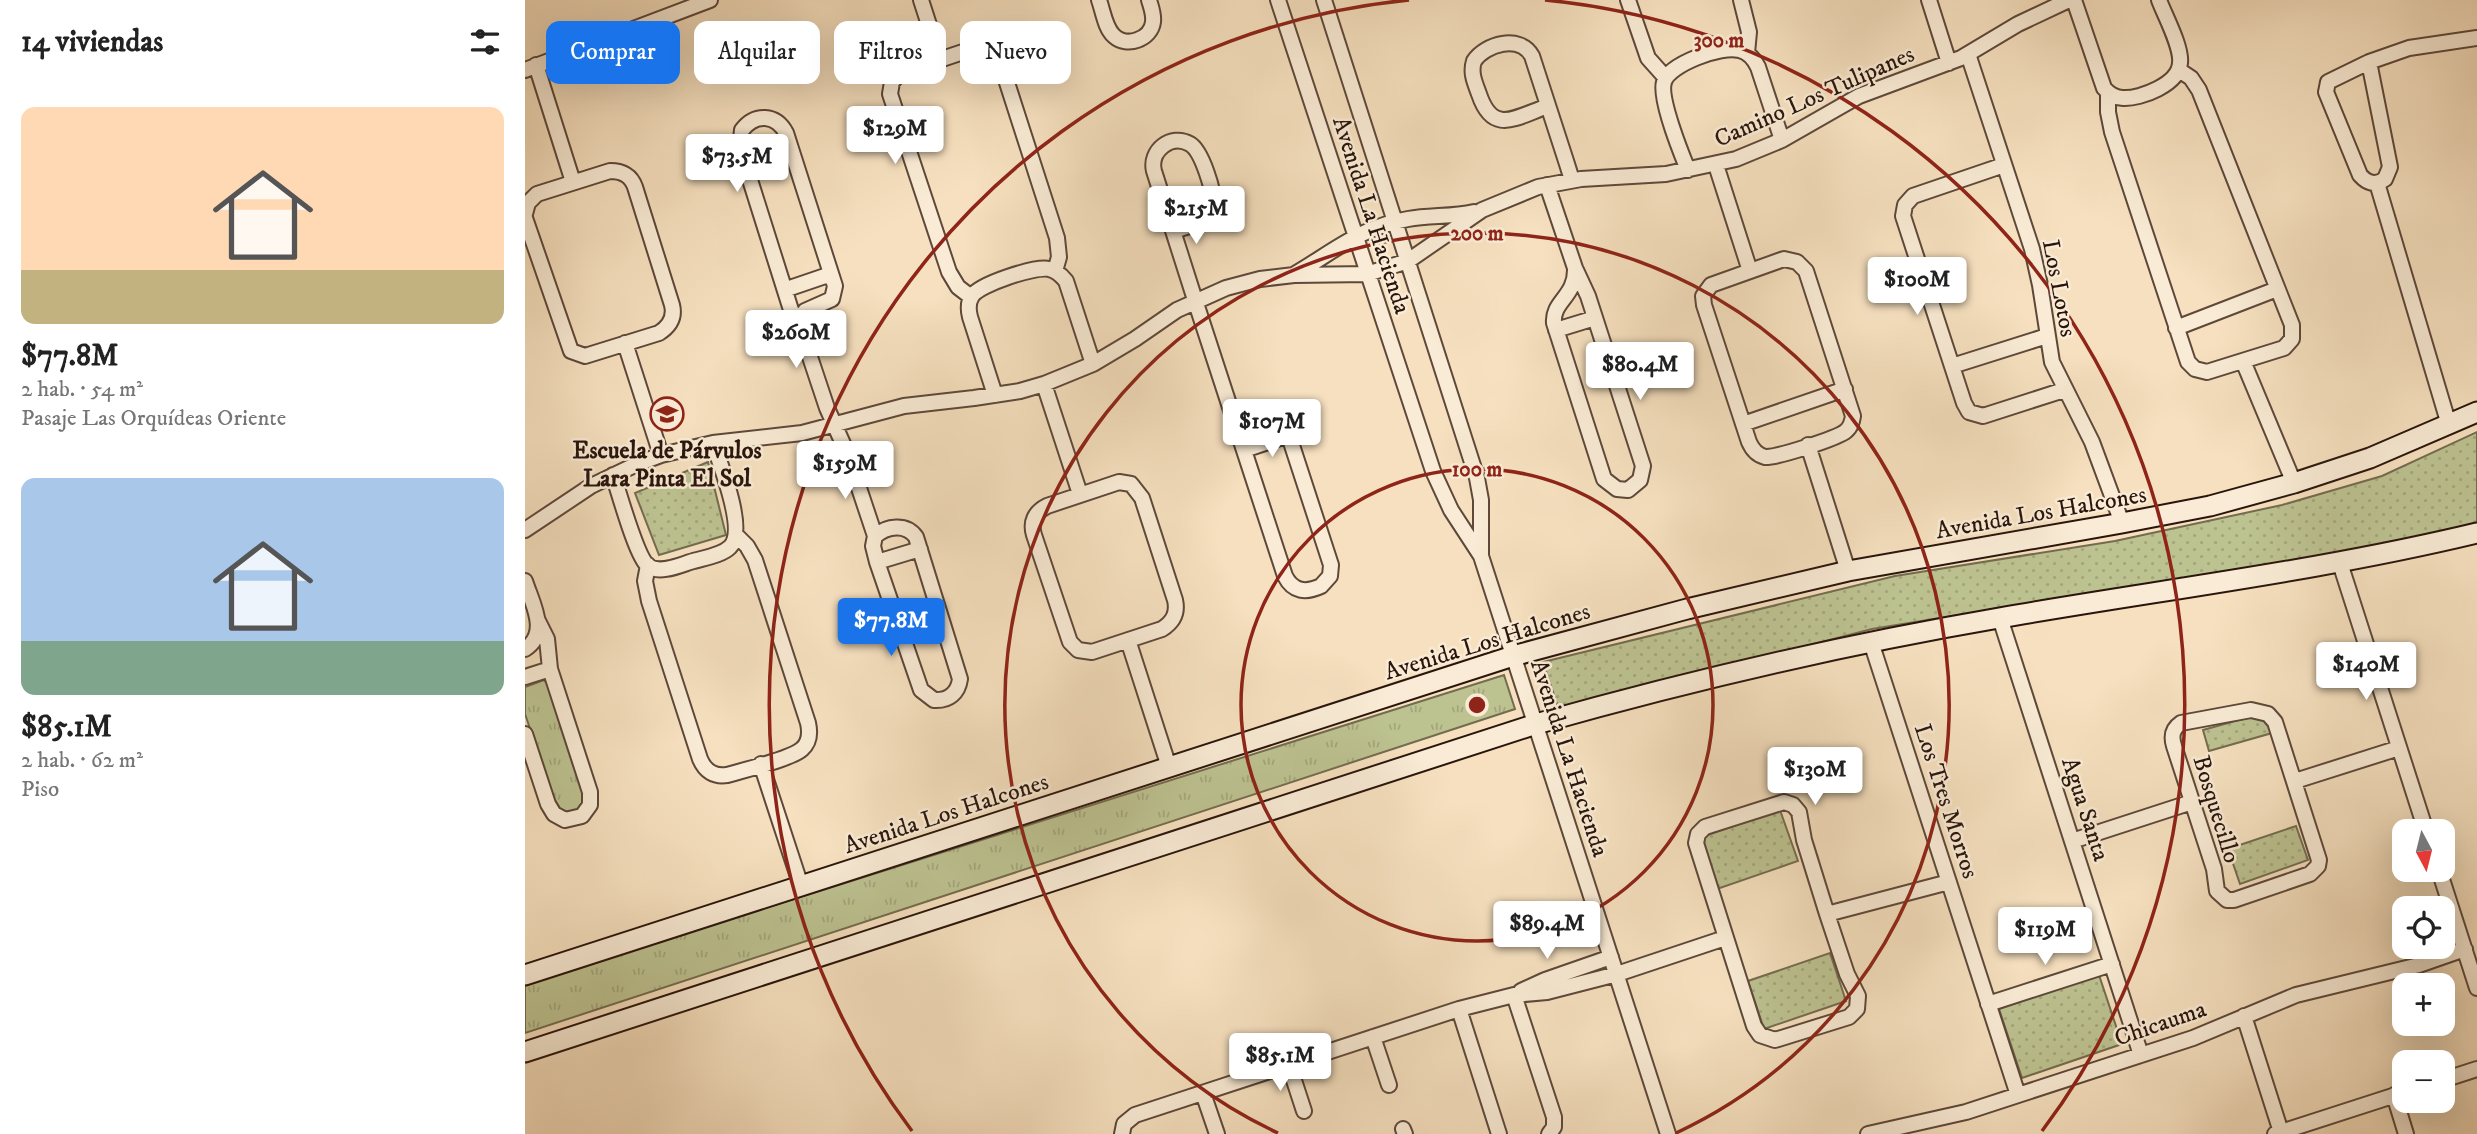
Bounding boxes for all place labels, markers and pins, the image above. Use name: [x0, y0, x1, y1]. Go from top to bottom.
pin: $129M: [846, 106, 944, 166]
pin: $73.5M: [680, 134, 794, 194]
pin: $215M: [1147, 187, 1245, 246]
pin: $100M: [1868, 258, 1966, 317]
pin: $260M: [747, 310, 845, 370]
pin: $80.4M: [1583, 342, 1697, 402]
school or university icon: Escuela de Párvulos Lara Pinta El Sol: [648, 395, 686, 433]
pin: $107M: [1223, 400, 1321, 459]
place label: Escuela de Párvulos Lara Pinta El Sol: [573, 436, 761, 494]
pin: $159M: [796, 442, 894, 501]
pin: $77.8M: [834, 598, 948, 658]
pin: $140M: [2317, 642, 2415, 702]
centre of rings: [1465, 693, 1489, 717]
pin: $130M: [1766, 748, 1864, 807]
pin: $89.4M: [1490, 902, 1604, 961]
pin: $119M: [1996, 908, 2094, 967]
pin: $85.1M: [1223, 1034, 1337, 1093]

